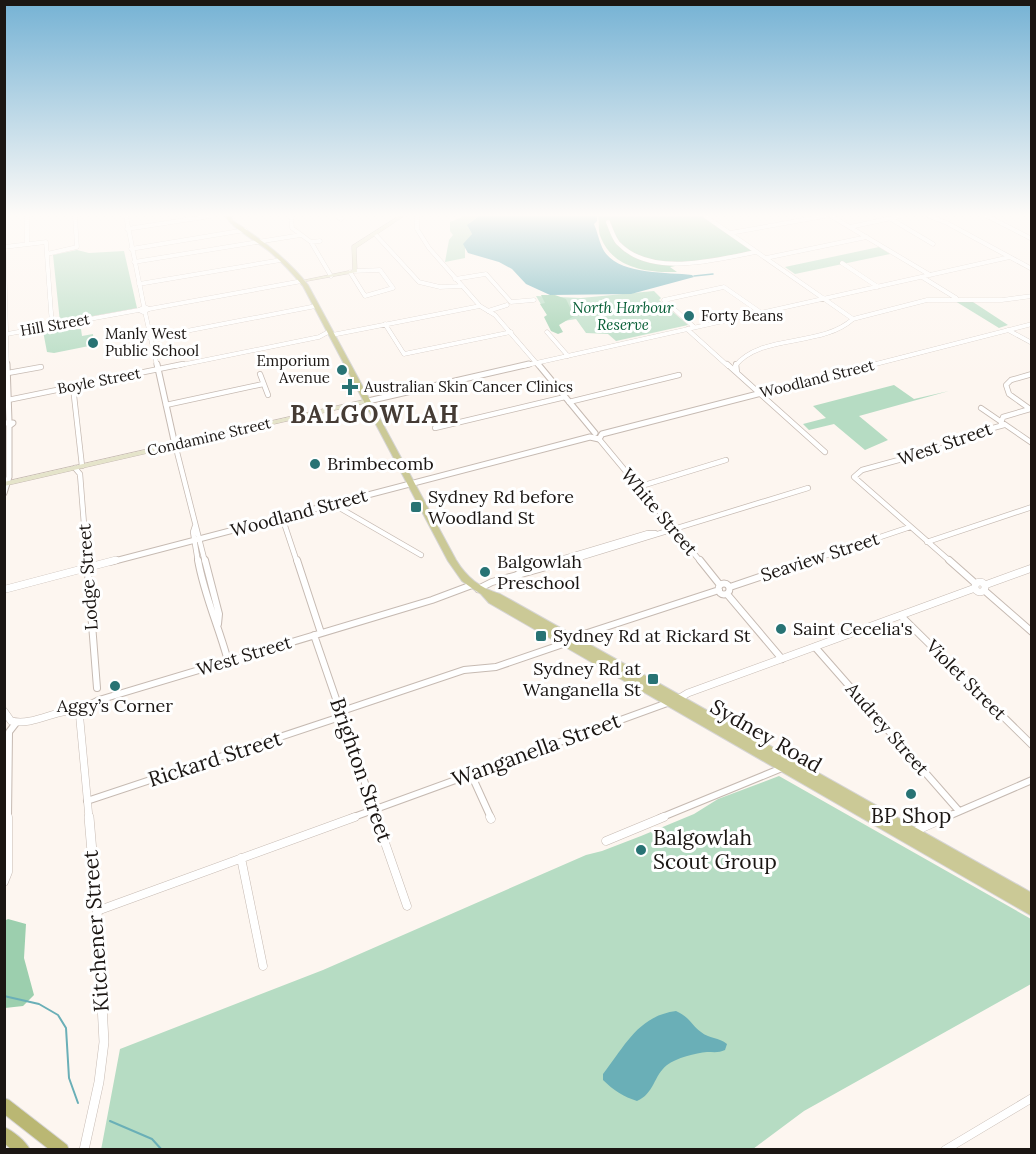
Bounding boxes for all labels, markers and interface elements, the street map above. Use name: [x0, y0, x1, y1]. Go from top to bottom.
park label: North Harbour Reserve: [572, 298, 674, 334]
place label: Forty Beans: [701, 306, 783, 325]
street label: Hill Street: [19, 309, 91, 340]
marker: Forty Beans: [682, 309, 696, 323]
place label: Manly West Public School: [105, 324, 199, 360]
marker: Manly West Public School: [86, 336, 100, 350]
place label: Emporium Avenue: [256, 351, 330, 387]
street label: Woodland Street: [758, 355, 876, 402]
street label: Boyle Street: [56, 363, 142, 398]
marker: Emporium Avenue: [335, 363, 349, 377]
place label: Australian Skin Cancer Clinics: [363, 377, 573, 396]
marker: Australian Skin Cancer Clinics: [341, 378, 359, 396]
district label: BALGOWLAH: [290, 399, 460, 430]
street label: Condamine Street: [145, 413, 273, 460]
street label: West Street: [895, 417, 995, 470]
place label: Brimbecomb: [327, 452, 434, 475]
marker: Brimbecomb: [308, 457, 322, 471]
street label: White Street: [616, 463, 703, 560]
street label: Woodland Street: [228, 483, 370, 542]
place label: Sydney Rd before Woodland St: [428, 485, 574, 529]
marker: Sydney Rd before Woodland St: [409, 500, 423, 514]
street label: Lodge Street: [72, 523, 103, 631]
street label: Seaview Street: [758, 527, 882, 586]
place label: Balgowlah Preschool: [497, 550, 582, 594]
marker: Balgowlah Preschool: [478, 565, 492, 579]
place label: Saint Cecelia's: [793, 617, 913, 640]
marker: Saint Cecelia's: [774, 622, 788, 636]
place label: Sydney Rd at Rickard St: [553, 624, 751, 647]
marker: Sydney Rd at Rickard St: [534, 629, 548, 643]
street label: West Street: [194, 630, 294, 681]
street label: Violet Street: [921, 634, 1011, 725]
place label: Sydney Rd at Wanganella St: [523, 657, 641, 701]
marker: Sydney Rd at Wanganella St: [646, 672, 660, 686]
street label: Audrey Street: [840, 677, 934, 780]
marker: Aggy’s Corner: [108, 679, 122, 693]
street label: Sydney Road: [706, 693, 827, 778]
place label: Aggy’s Corner: [56, 694, 173, 717]
street label: Brighton Street: [324, 694, 399, 846]
street label: Wanganella Street: [448, 706, 625, 793]
street label: Rickard Street: [145, 724, 286, 793]
marker: BP Shop: [904, 787, 918, 801]
place label: BP Shop: [871, 802, 951, 829]
place label: Balgowlah Scout Group: [653, 824, 777, 875]
marker: Balgowlah Scout Group: [634, 843, 648, 857]
street label: Kitchener Street: [76, 848, 115, 1013]

